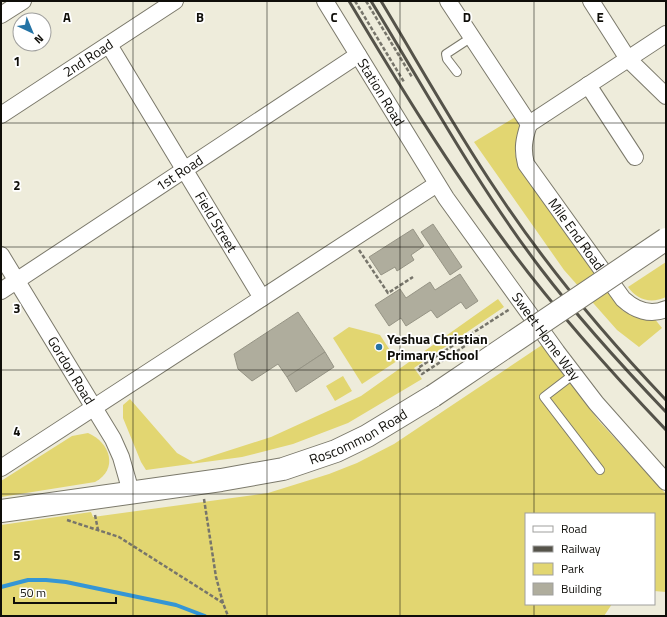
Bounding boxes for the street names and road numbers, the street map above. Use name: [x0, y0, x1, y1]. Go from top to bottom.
street label: 2nd Road: [58, 33, 117, 82]
street label: Station Road: [353, 54, 410, 130]
street label: 1st Road: [151, 149, 207, 196]
street label: Field Street: [190, 188, 243, 256]
street label: Mile End Road: [544, 193, 610, 274]
street label: Sweet Home Way: [507, 288, 586, 385]
street label: Gordon Road: [43, 332, 100, 408]
street label: Roscommon Road: [306, 403, 411, 469]

